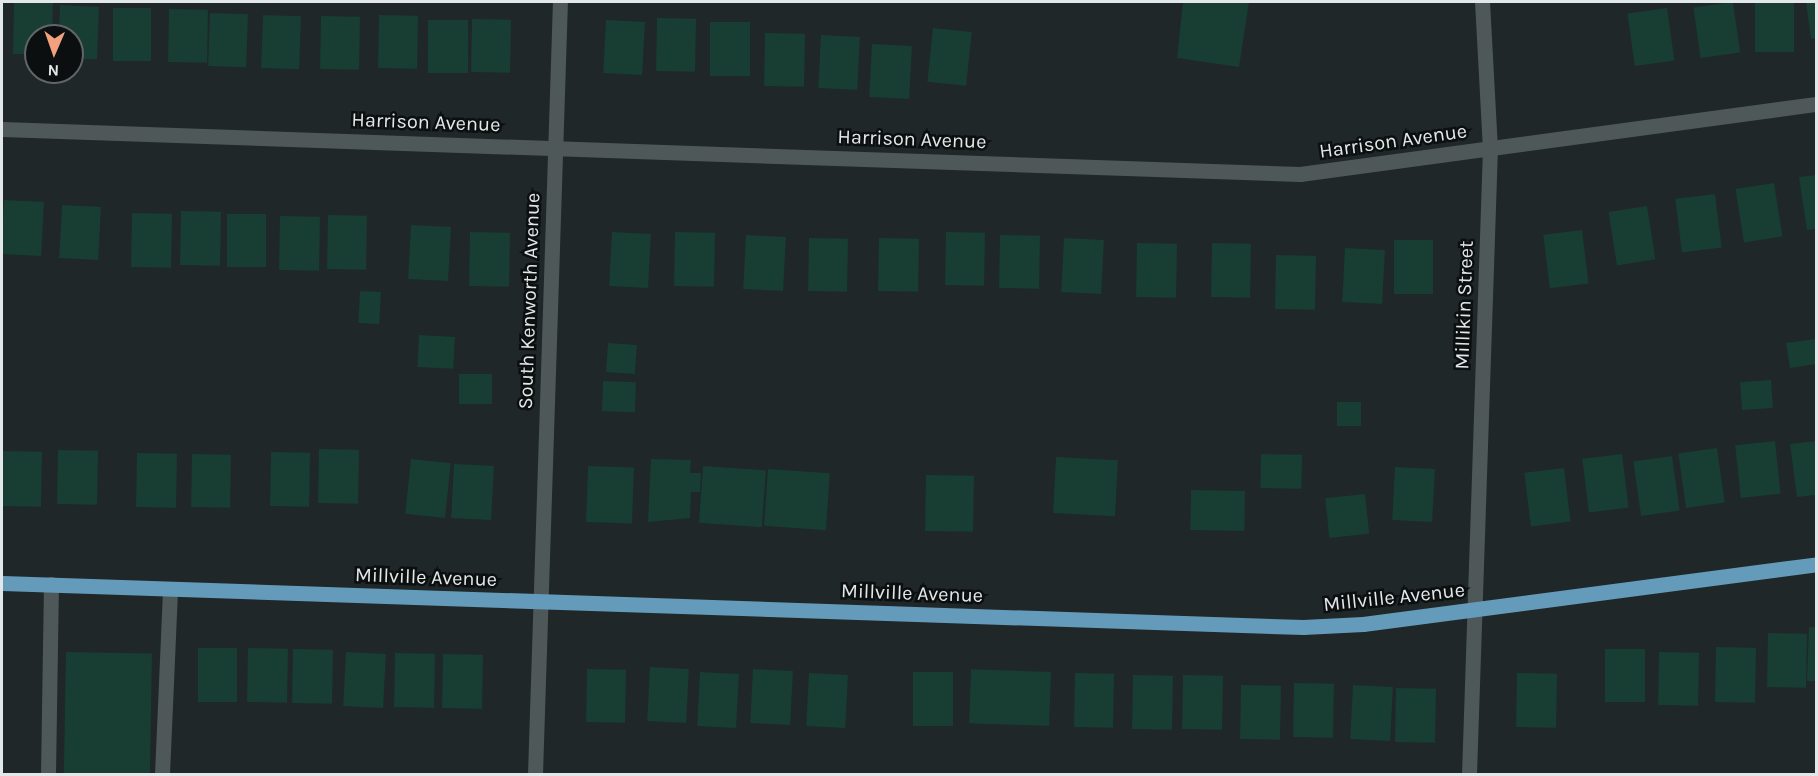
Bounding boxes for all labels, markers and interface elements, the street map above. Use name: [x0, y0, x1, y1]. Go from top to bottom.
north arrow: [24, 24, 84, 84]
text: N: [47, 61, 60, 80]
street label: Harrison Avenue: [351, 107, 501, 137]
street label: Harrison Avenue: [1318, 119, 1468, 163]
street label: Harrison Avenue: [837, 124, 987, 154]
street label: South Kenworth Avenue: [513, 192, 545, 410]
street label: Millikin Street: [1450, 240, 1478, 370]
street label: Millville Avenue: [355, 563, 497, 591]
street label: Millville Avenue: [1322, 578, 1466, 616]
street label: Millville Avenue: [841, 579, 983, 607]

